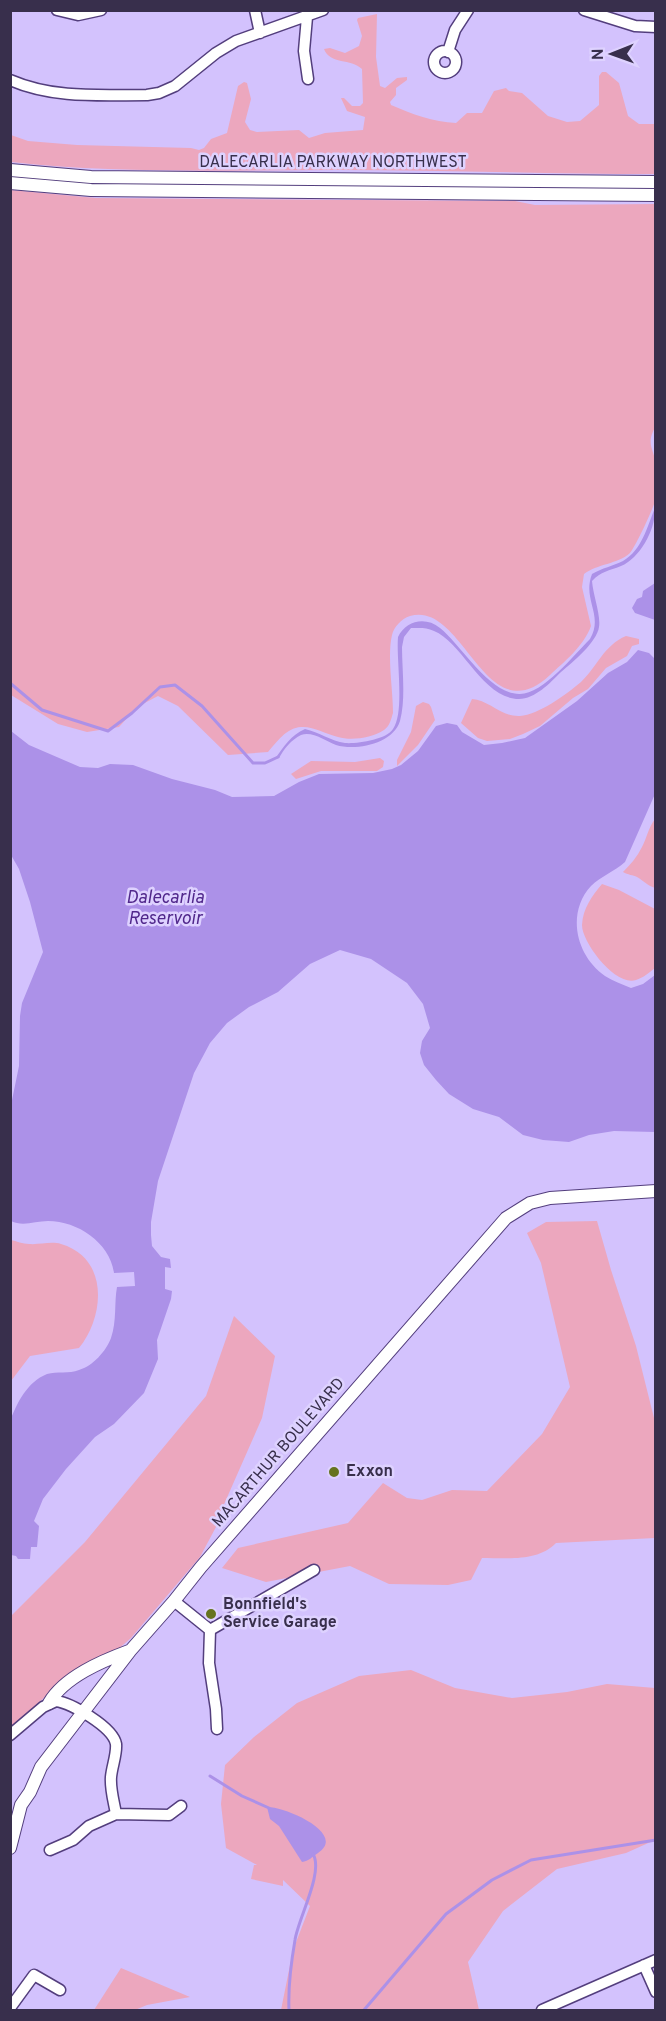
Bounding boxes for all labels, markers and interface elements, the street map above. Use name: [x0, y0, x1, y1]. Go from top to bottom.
north arrow: [582, 24, 642, 84]
text: N: [589, 48, 609, 60]
street label: DALECARLIA PARKWAY NORTHWEST: [199, 153, 467, 173]
water label: Dalecarlia Reservoir: [126, 887, 205, 931]
street label: MACARTHUR BOULEVARD: [208, 1374, 350, 1532]
place label: Exxon: [346, 1462, 393, 1482]
marker: Exxon: [327, 1465, 341, 1479]
place label: Bonnfield's Service Garage: [223, 1595, 337, 1633]
marker: Bonnfield's Service Garage: [204, 1607, 218, 1621]

